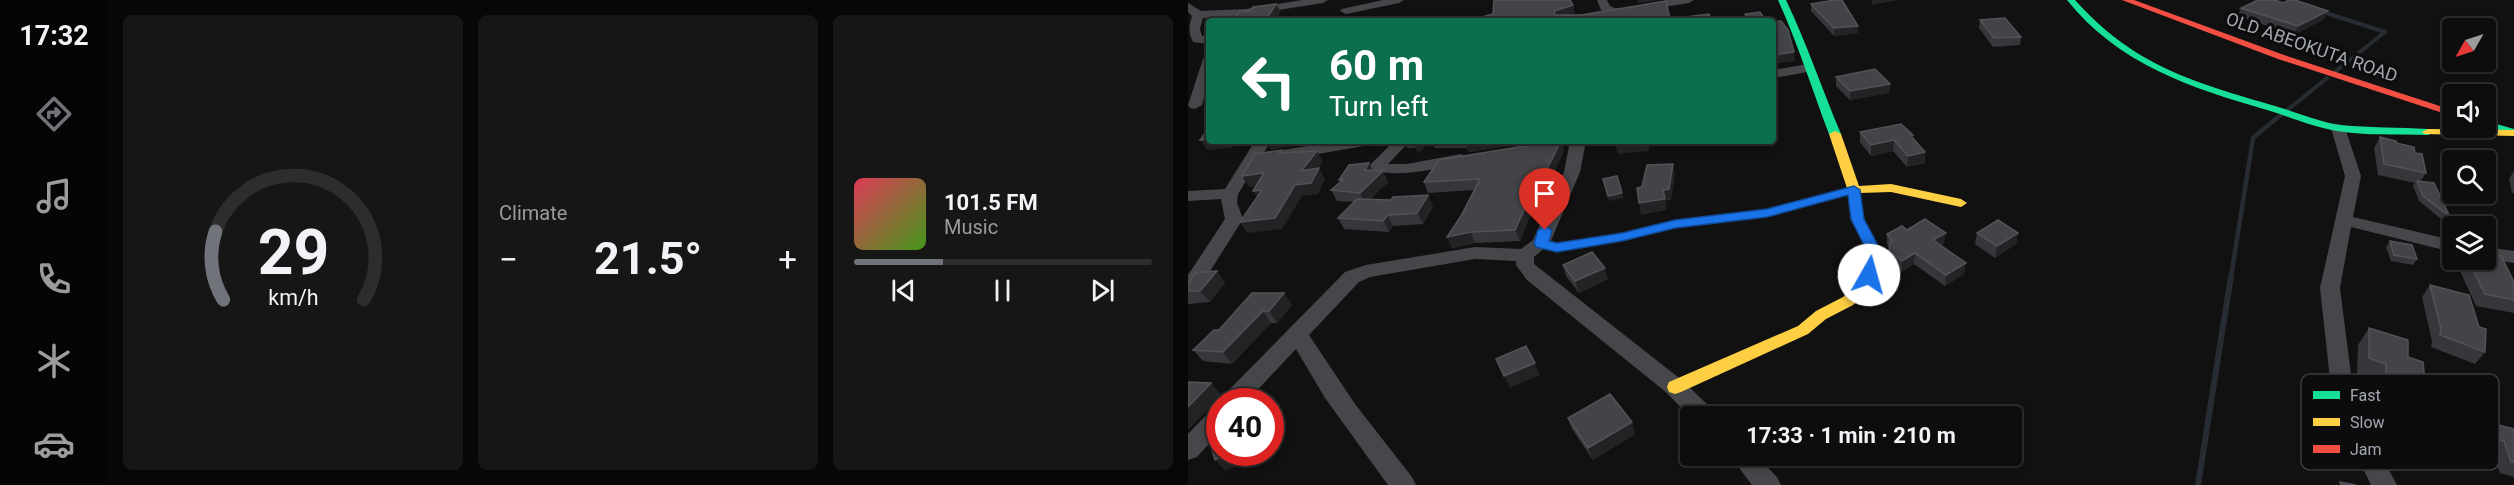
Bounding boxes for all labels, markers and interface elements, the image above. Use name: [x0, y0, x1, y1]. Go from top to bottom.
street label: OLD ABEOKUTA ROAD: [2223, 8, 2401, 86]
north arrow: [2442, 18, 2496, 72]
map controls: [2442, 18, 2496, 270]
text: 17:32: [19, 20, 89, 52]
text: 60 m: [1329, 41, 1424, 90]
icon: left: [1230, 42, 1308, 120]
button: sound: [2442, 84, 2496, 138]
text: Turn left: [1329, 91, 1429, 123]
icon: directions: [33, 93, 75, 135]
button: search: [2442, 150, 2496, 204]
pin: [1519, 168, 1570, 230]
icon: music: [33, 175, 75, 217]
icon: arrive: [1528, 177, 1561, 210]
text: 101.5 FM: [944, 190, 1038, 215]
text: Climate: [499, 201, 567, 225]
text: Music: [944, 215, 998, 239]
text: 29: [257, 216, 329, 289]
button: layers: [2442, 216, 2496, 270]
text: 21.5°: [594, 232, 702, 285]
text: −: [499, 240, 518, 279]
text: +: [778, 240, 797, 279]
position arrow: [1837, 243, 1901, 307]
icon: phone: [33, 258, 75, 300]
icon: previous: [887, 274, 920, 307]
icon: pause: [986, 274, 1019, 307]
icon: next: [1086, 274, 1119, 307]
text: km/h: [268, 285, 318, 310]
icon: climate: [33, 340, 75, 382]
legend: [2301, 374, 2499, 470]
text: Fast: [2350, 386, 2381, 405]
speed limit sign: 40: [1206, 388, 1284, 466]
text: Slow: [2350, 413, 2385, 432]
icon: car: [33, 423, 75, 465]
text: 17:33 · 1 min · 210 m: [1746, 423, 1956, 448]
text: Jam: [2350, 440, 2382, 459]

